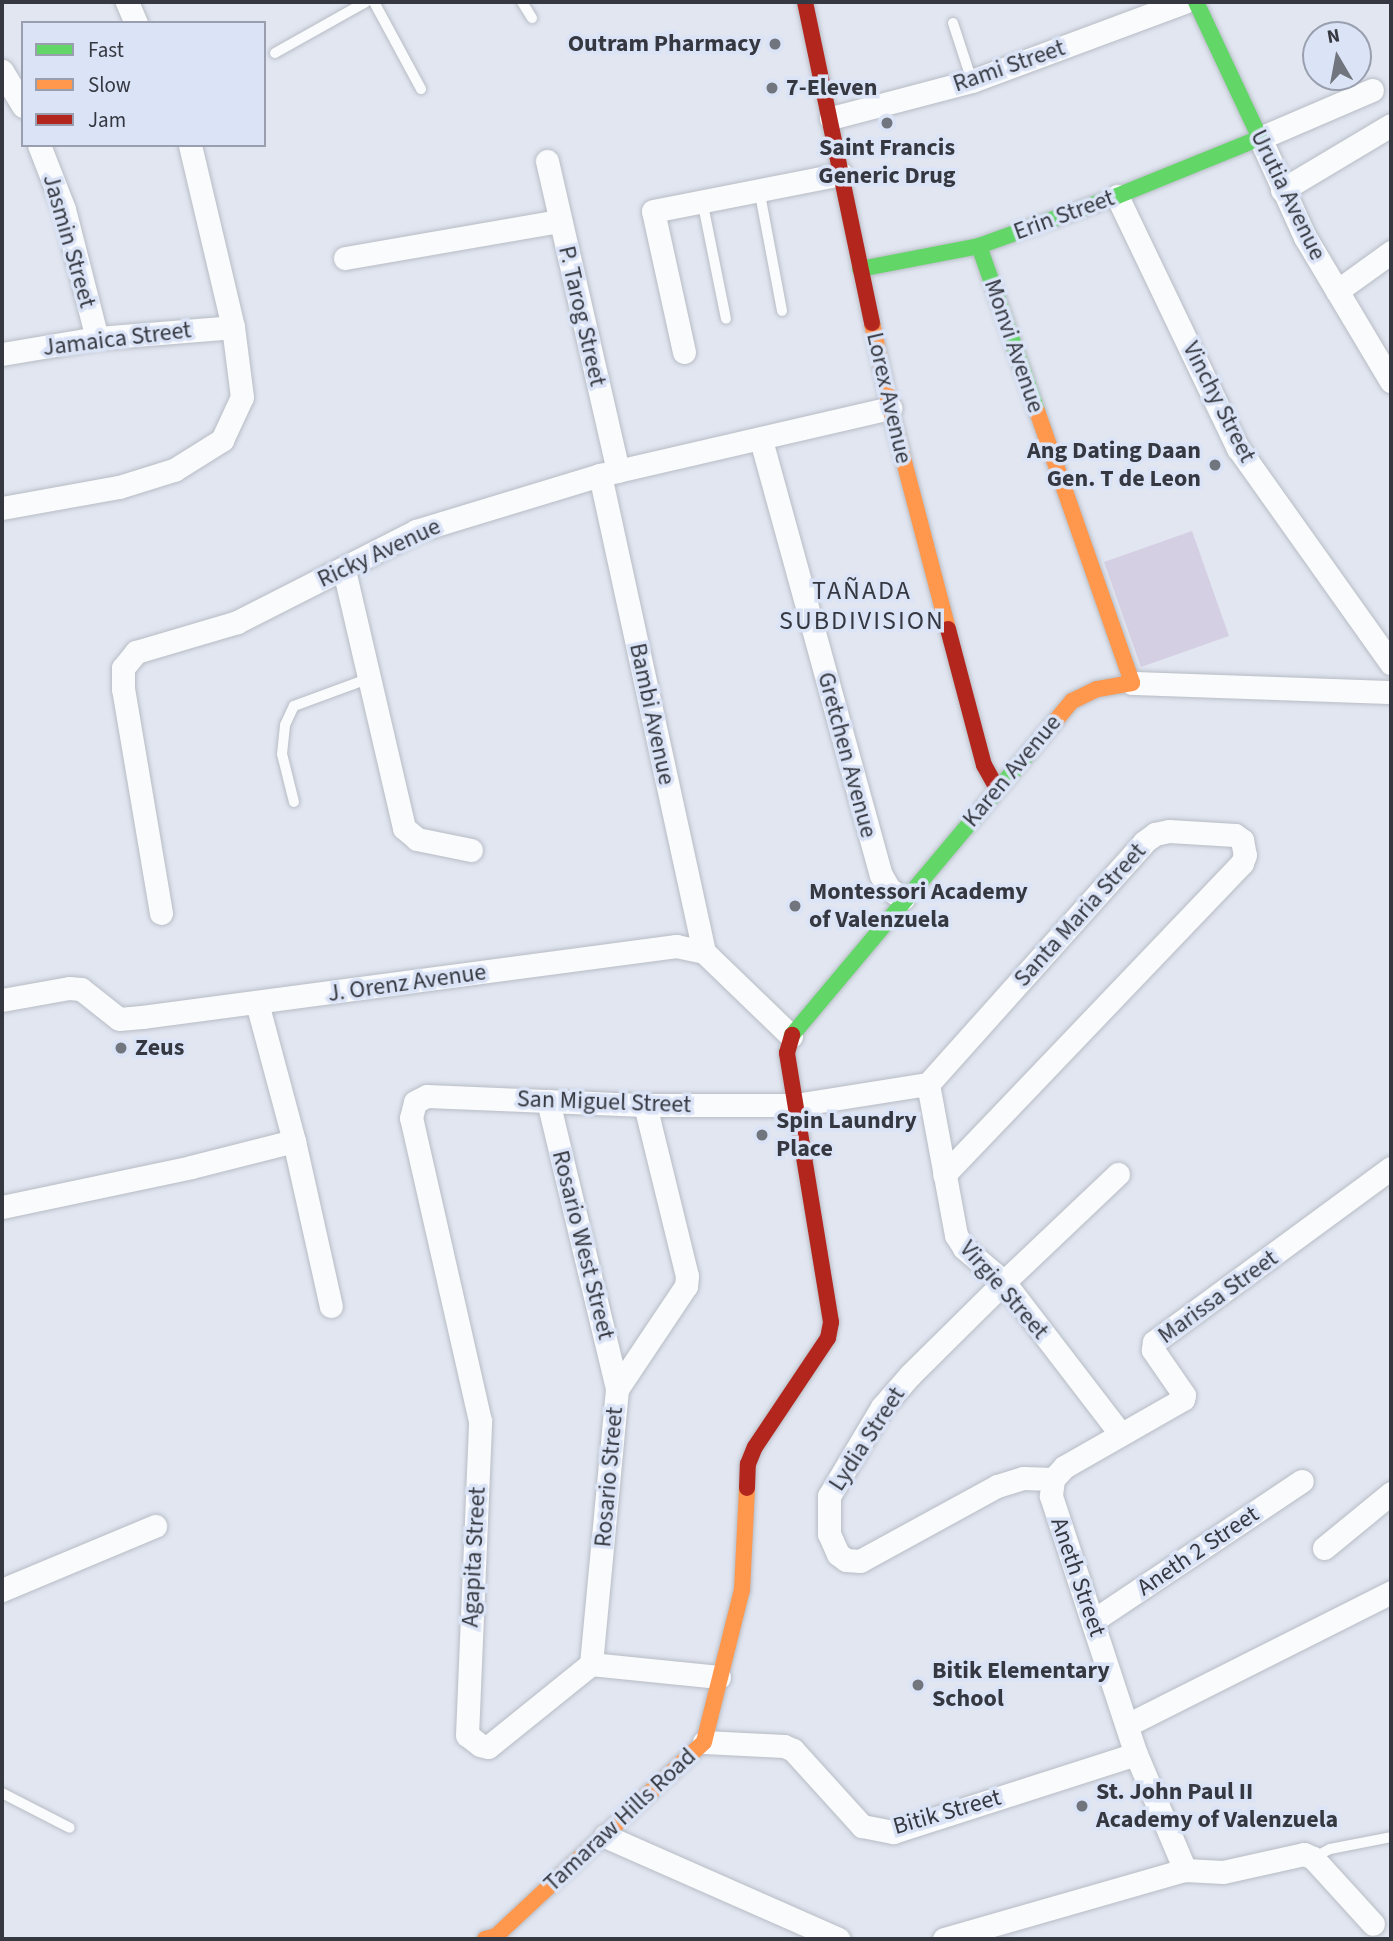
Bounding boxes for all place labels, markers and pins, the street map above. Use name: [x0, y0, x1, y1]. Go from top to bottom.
place label: Outram Pharmacy: [568, 30, 761, 58]
marker: Outram Pharmacy: [767, 36, 783, 52]
place label: 7-Eleven: [786, 74, 877, 102]
marker: 7-Eleven: [764, 80, 780, 96]
marker: Saint Francis Generic Drug: [879, 115, 895, 131]
place label: Saint Francis Generic Drug: [818, 134, 956, 190]
place label: Ang Dating Daan Gen. T de Leon: [1027, 437, 1201, 493]
marker: Ang Dating Daan Gen. T de Leon: [1207, 457, 1223, 473]
place label: Montessori Academy of Valenzuela: [809, 878, 1028, 934]
marker: Montessori Academy of Valenzuela: [787, 898, 803, 914]
place label: Zeus: [135, 1034, 184, 1062]
marker: Zeus: [113, 1040, 129, 1056]
place label: Spin Laundry Place: [776, 1107, 917, 1163]
marker: Spin Laundry Place: [754, 1127, 770, 1143]
place label: Bitik Elementary School: [932, 1657, 1110, 1713]
marker: Bitik Elementary School: [910, 1677, 926, 1693]
place label: St. John Paul II Academy of Valenzuela: [1096, 1778, 1338, 1834]
marker: St. John Paul II Academy of Valenzuela: [1074, 1798, 1090, 1814]

